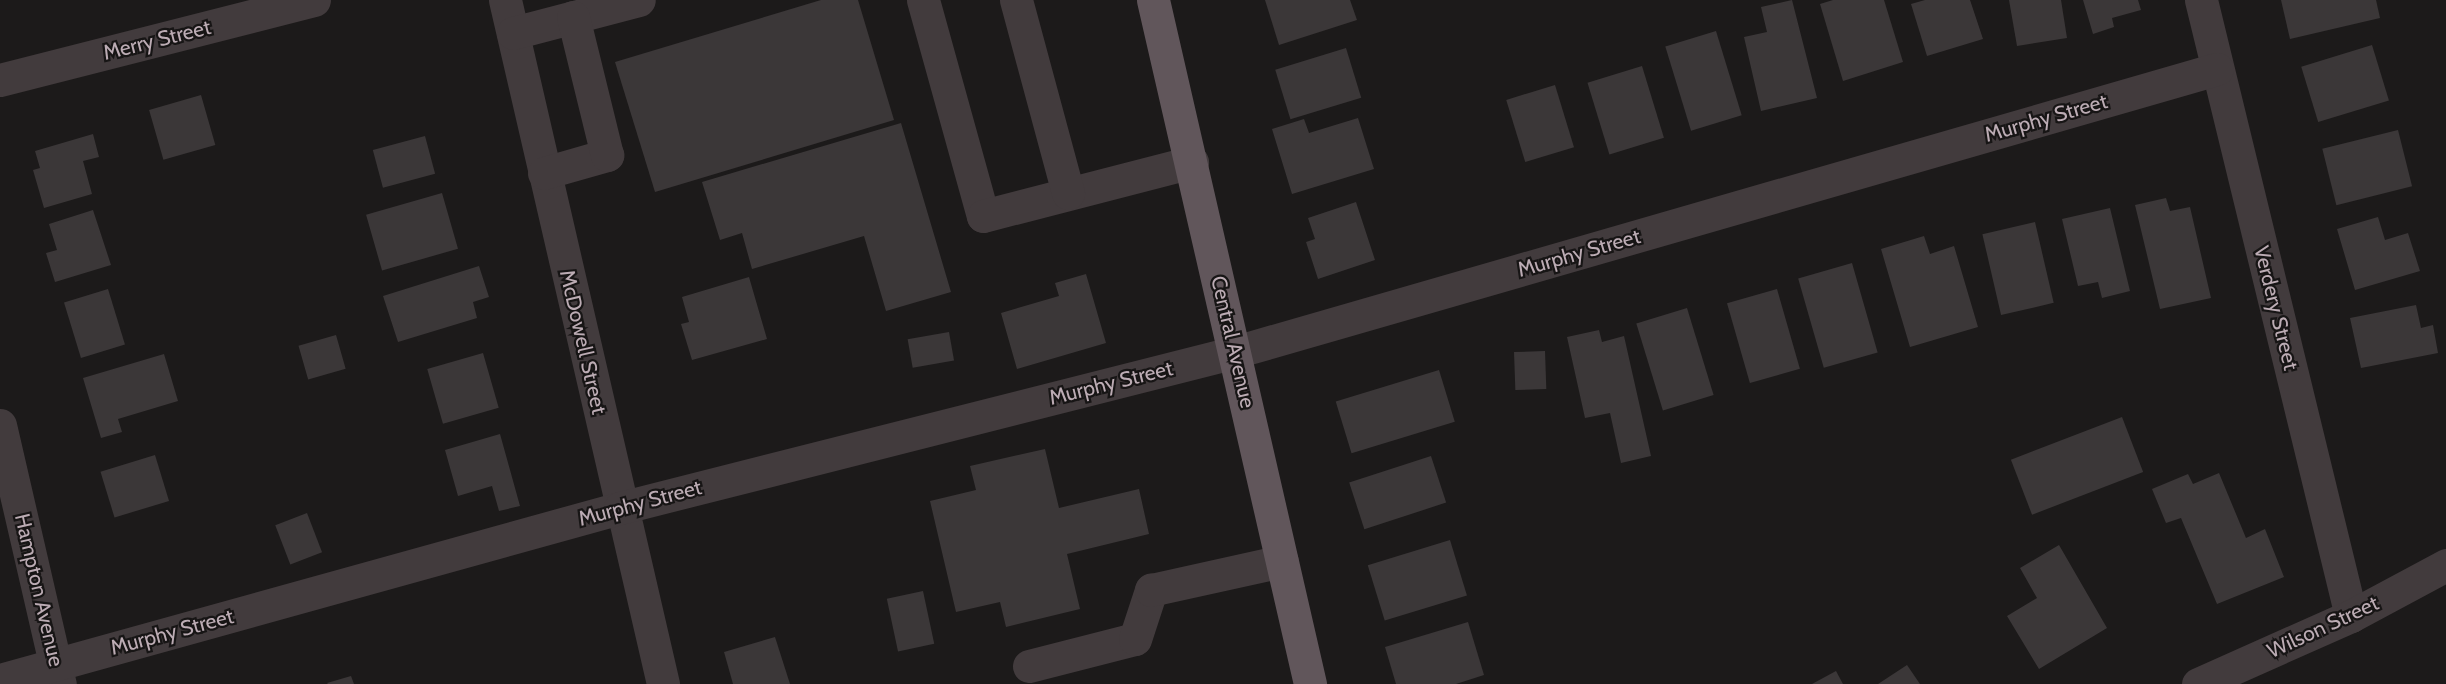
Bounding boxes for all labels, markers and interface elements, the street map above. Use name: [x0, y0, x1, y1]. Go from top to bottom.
street label: Merry Street: [101, 14, 213, 66]
street label: Murphy Street: [1982, 88, 2110, 148]
street label: Murphy Street: [1515, 223, 1643, 283]
street label: Verdery Street: [2248, 243, 2304, 373]
street label: McDowell Street: [554, 267, 612, 417]
street label: Central Avenue: [1206, 273, 1260, 411]
street label: Murphy Street: [1047, 355, 1175, 411]
street label: Murphy Street: [576, 474, 704, 532]
street label: Hampton Avenue: [9, 511, 69, 669]
street label: Wilson Street: [2263, 590, 2383, 664]
street label: Murphy Street: [108, 603, 236, 661]

